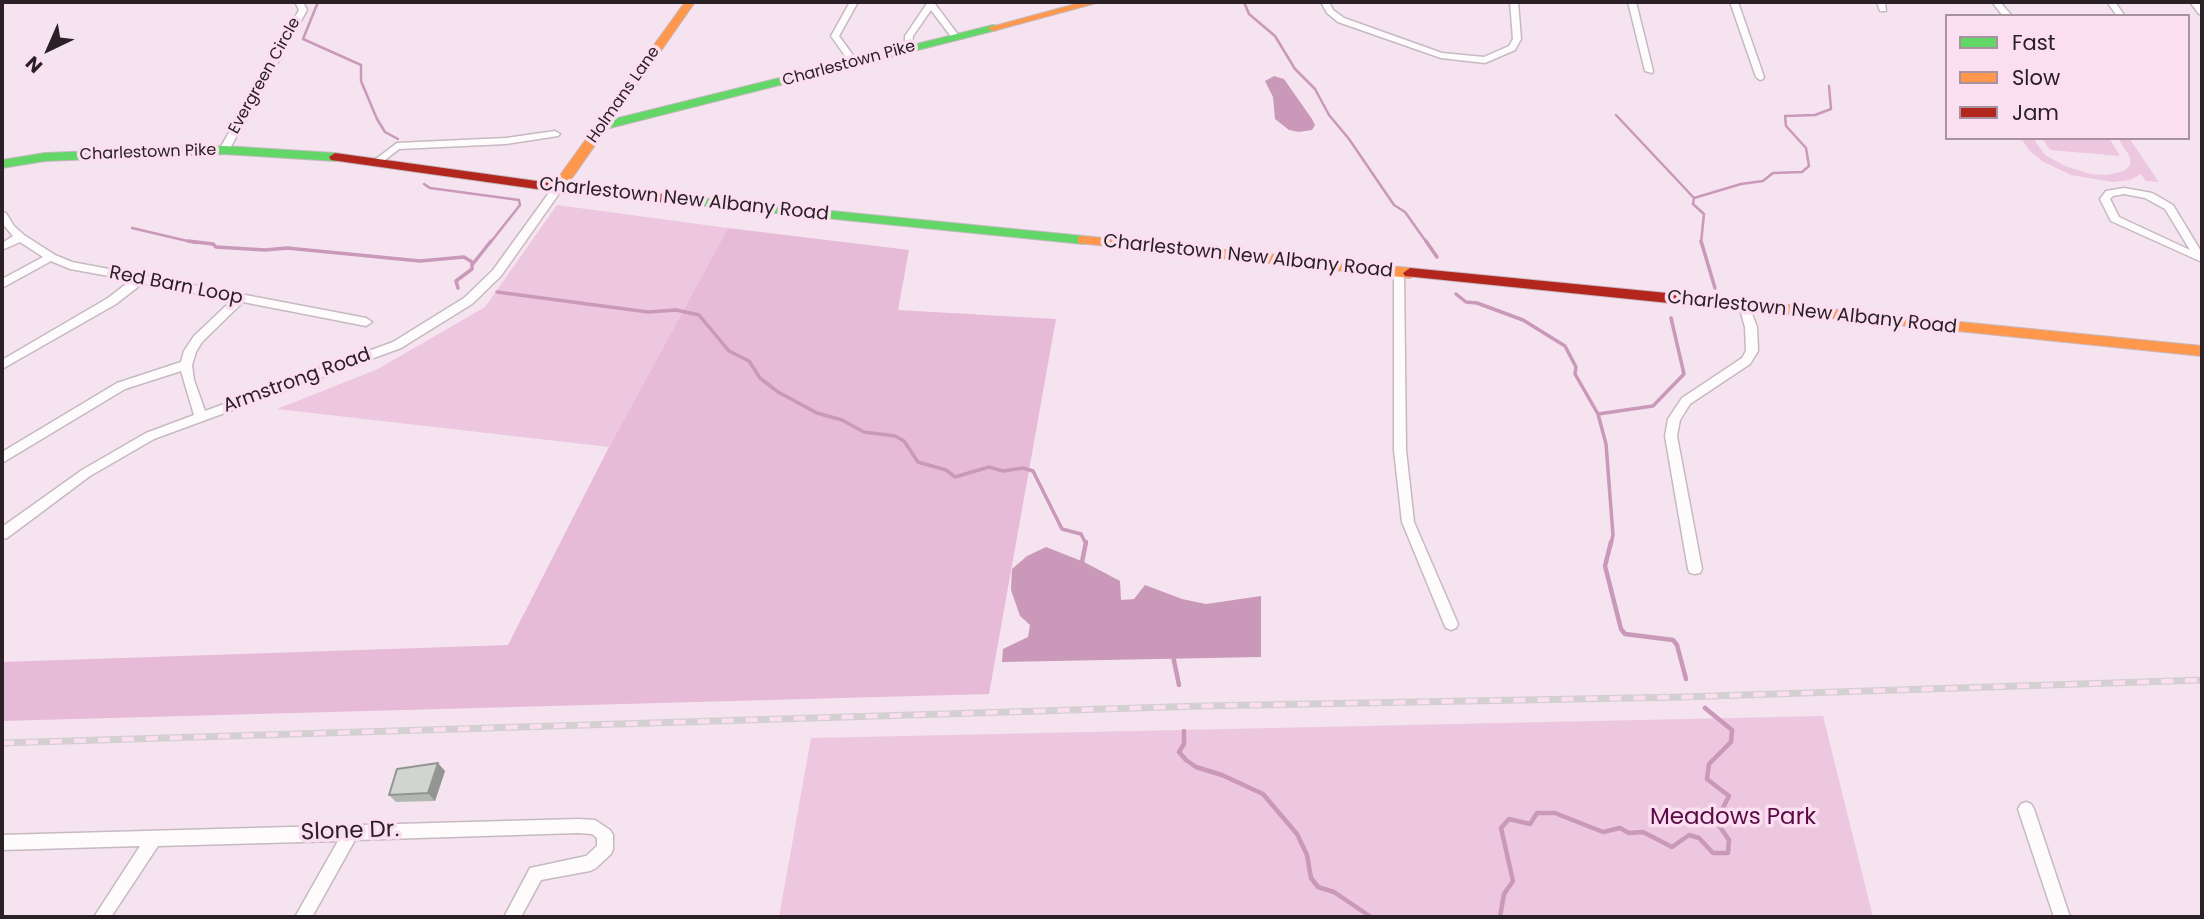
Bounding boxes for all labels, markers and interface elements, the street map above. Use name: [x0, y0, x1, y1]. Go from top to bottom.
north arrow: [14, 14, 84, 84]
street label: Evergreen Circle: [225, 14, 305, 138]
legend: [1945, 14, 2190, 140]
text: Fast: [2012, 28, 2055, 57]
street label: Charlestown Pike: [781, 37, 917, 91]
street label: Holmans Lane: [584, 43, 664, 147]
text: N: [20, 50, 49, 79]
text: Slow: [2012, 63, 2060, 92]
text: Jam: [2012, 98, 2059, 127]
street label: Charlestown Pike: [79, 141, 217, 165]
street label: Charlestown New Albany Road: [538, 173, 830, 227]
street label: Charlestown New Albany Road: [1102, 230, 1394, 284]
street label: Red Barn Loop: [107, 262, 245, 310]
street label: Charlestown New Albany Road: [1666, 286, 1958, 340]
street label: Armstrong Road: [220, 344, 374, 418]
park label: Meadows Park: [1650, 804, 1816, 832]
street label: Slone Dr.: [300, 816, 400, 848]

